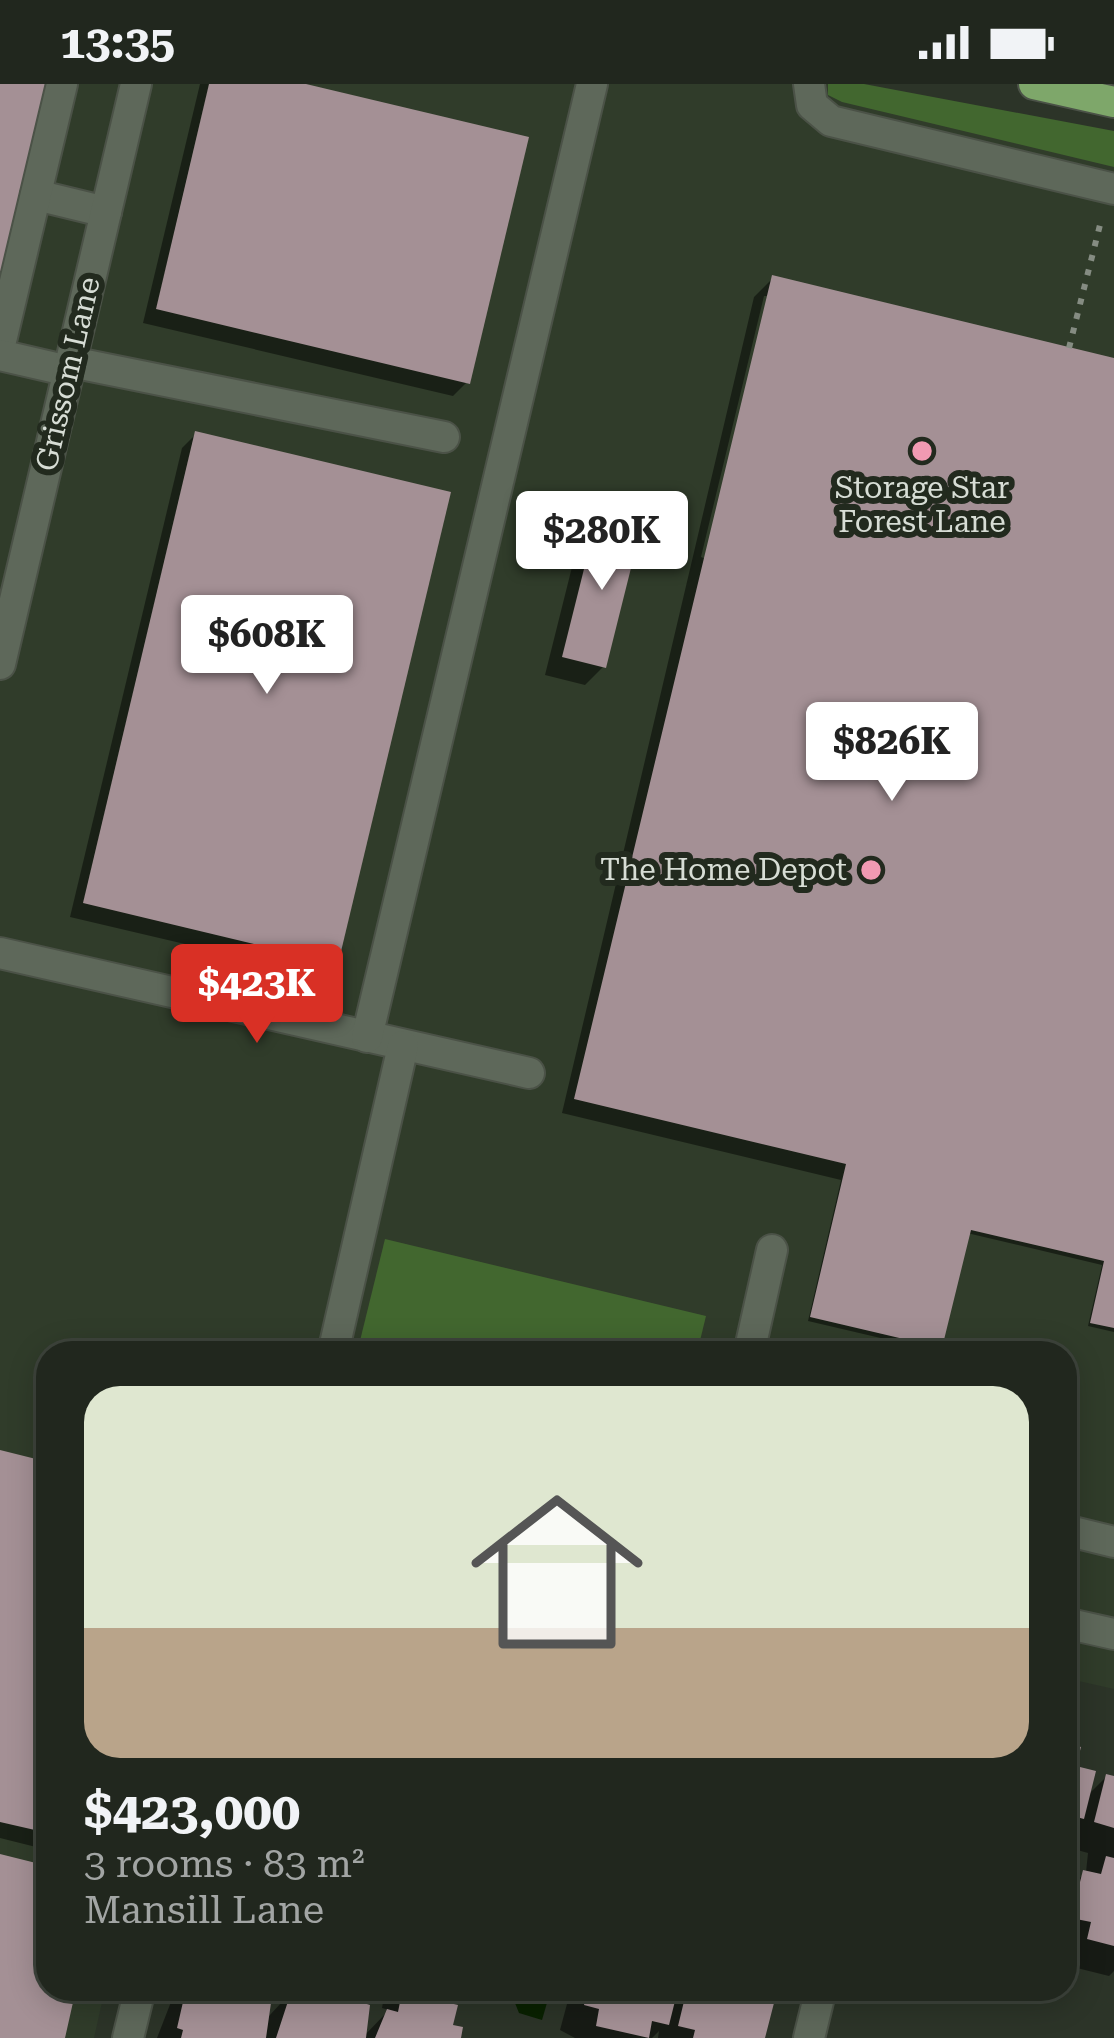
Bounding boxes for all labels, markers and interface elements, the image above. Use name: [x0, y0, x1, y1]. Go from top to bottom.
text: 13:35: [60, 16, 175, 69]
street label: Grissom Lane: [28, 273, 107, 474]
marker: Storage Star Forest Lane: [909, 438, 935, 464]
place label: Storage Star Forest Lane: [835, 470, 1009, 539]
pin: $280K: [518, 491, 686, 593]
text: $280K: [543, 507, 661, 553]
pin: $608K: [183, 595, 351, 697]
text: $608K: [208, 611, 326, 657]
pin: $826K: [808, 702, 976, 804]
text: $826K: [833, 718, 951, 764]
place label: The Home Depot: [600, 852, 847, 887]
marker: The Home Depot: [858, 857, 884, 883]
pin: $423K: [173, 944, 341, 1046]
text: $423K: [198, 960, 316, 1006]
icon: home: [449, 1464, 665, 1680]
text: $423,000: [84, 1782, 300, 1841]
text: 3 rooms · 83 m²: [84, 1841, 365, 1887]
text: Mansill Lane: [84, 1887, 324, 1933]

